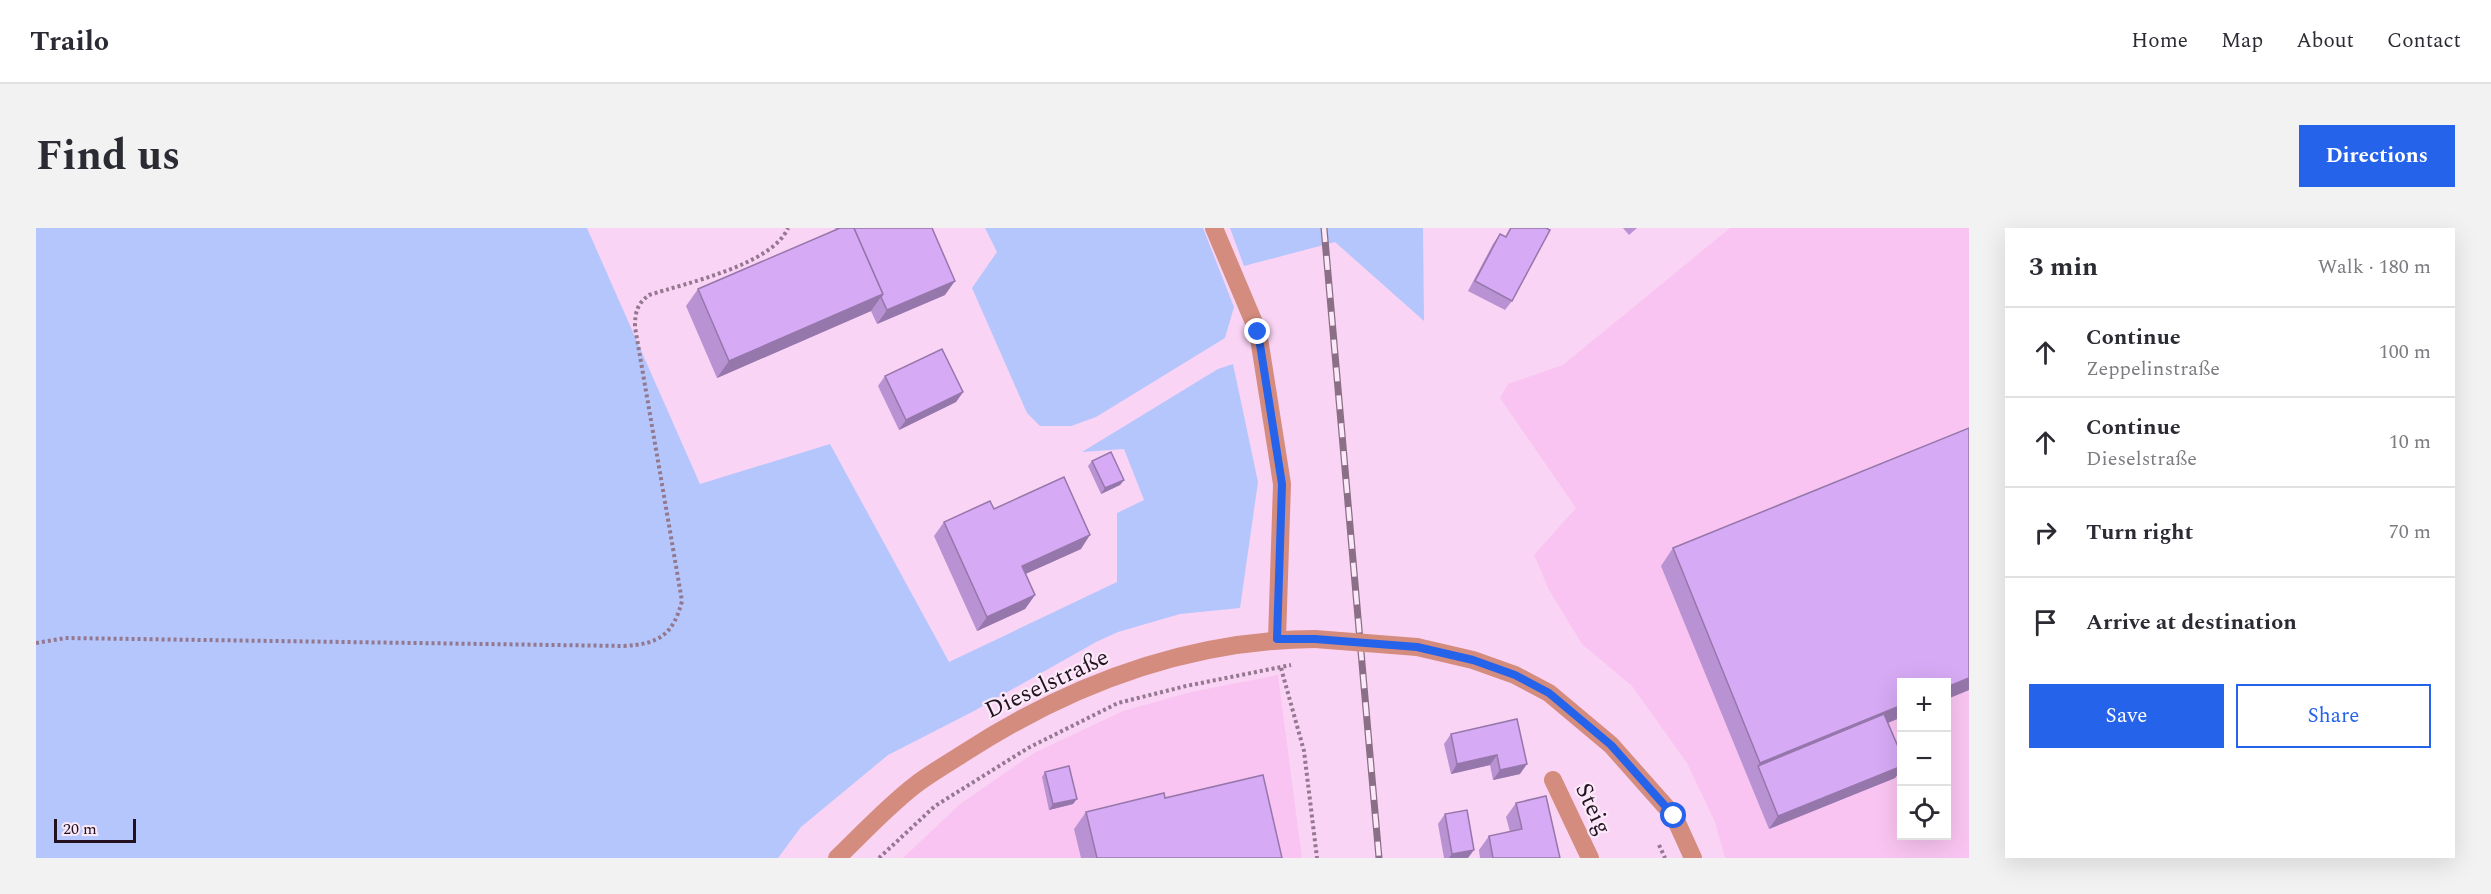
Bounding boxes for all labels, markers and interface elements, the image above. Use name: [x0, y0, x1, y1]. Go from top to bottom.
text: Trailo: [30, 20, 109, 63]
text: Home: [2131, 25, 2188, 57]
text: Map: [2221, 25, 2263, 57]
text: About: [2296, 25, 2354, 57]
text: Contact: [2387, 25, 2461, 57]
text: Find us: [36, 125, 180, 188]
button: Directions: [2299, 125, 2455, 187]
text: 3 min: [2029, 247, 2098, 287]
text: Walk · 180 m: [2318, 252, 2431, 282]
route end: [1244, 318, 1270, 344]
text: Continue: [2086, 321, 2181, 354]
icon: ahead: [2029, 336, 2062, 369]
text: 100 m: [2379, 337, 2431, 367]
text: Zeppelinstraße: [2086, 354, 2220, 384]
text: Continue: [2086, 411, 2181, 444]
icon: ahead: [2029, 426, 2062, 459]
text: 10 m: [2389, 427, 2431, 457]
text: Dieselstraße: [2086, 444, 2197, 474]
icon: right: [2029, 516, 2062, 549]
text: Turn right: [2086, 516, 2193, 549]
text: 70 m: [2389, 517, 2431, 547]
icon: arrive: [2029, 606, 2062, 639]
text: Arrive at destination: [2086, 606, 2297, 639]
street label: Dieselstraße: [979, 640, 1115, 728]
map controls: [1897, 678, 1951, 840]
button: +: [1897, 678, 1951, 732]
button: Save: [2029, 684, 2224, 748]
button: Share: [2236, 684, 2431, 748]
button: −: [1897, 732, 1951, 786]
street label: Steig: [1565, 777, 1621, 841]
button: locate: [1897, 786, 1951, 840]
route start: [1660, 802, 1686, 828]
scale bar: [54, 816, 136, 844]
text: 20 m: [63, 817, 97, 841]

